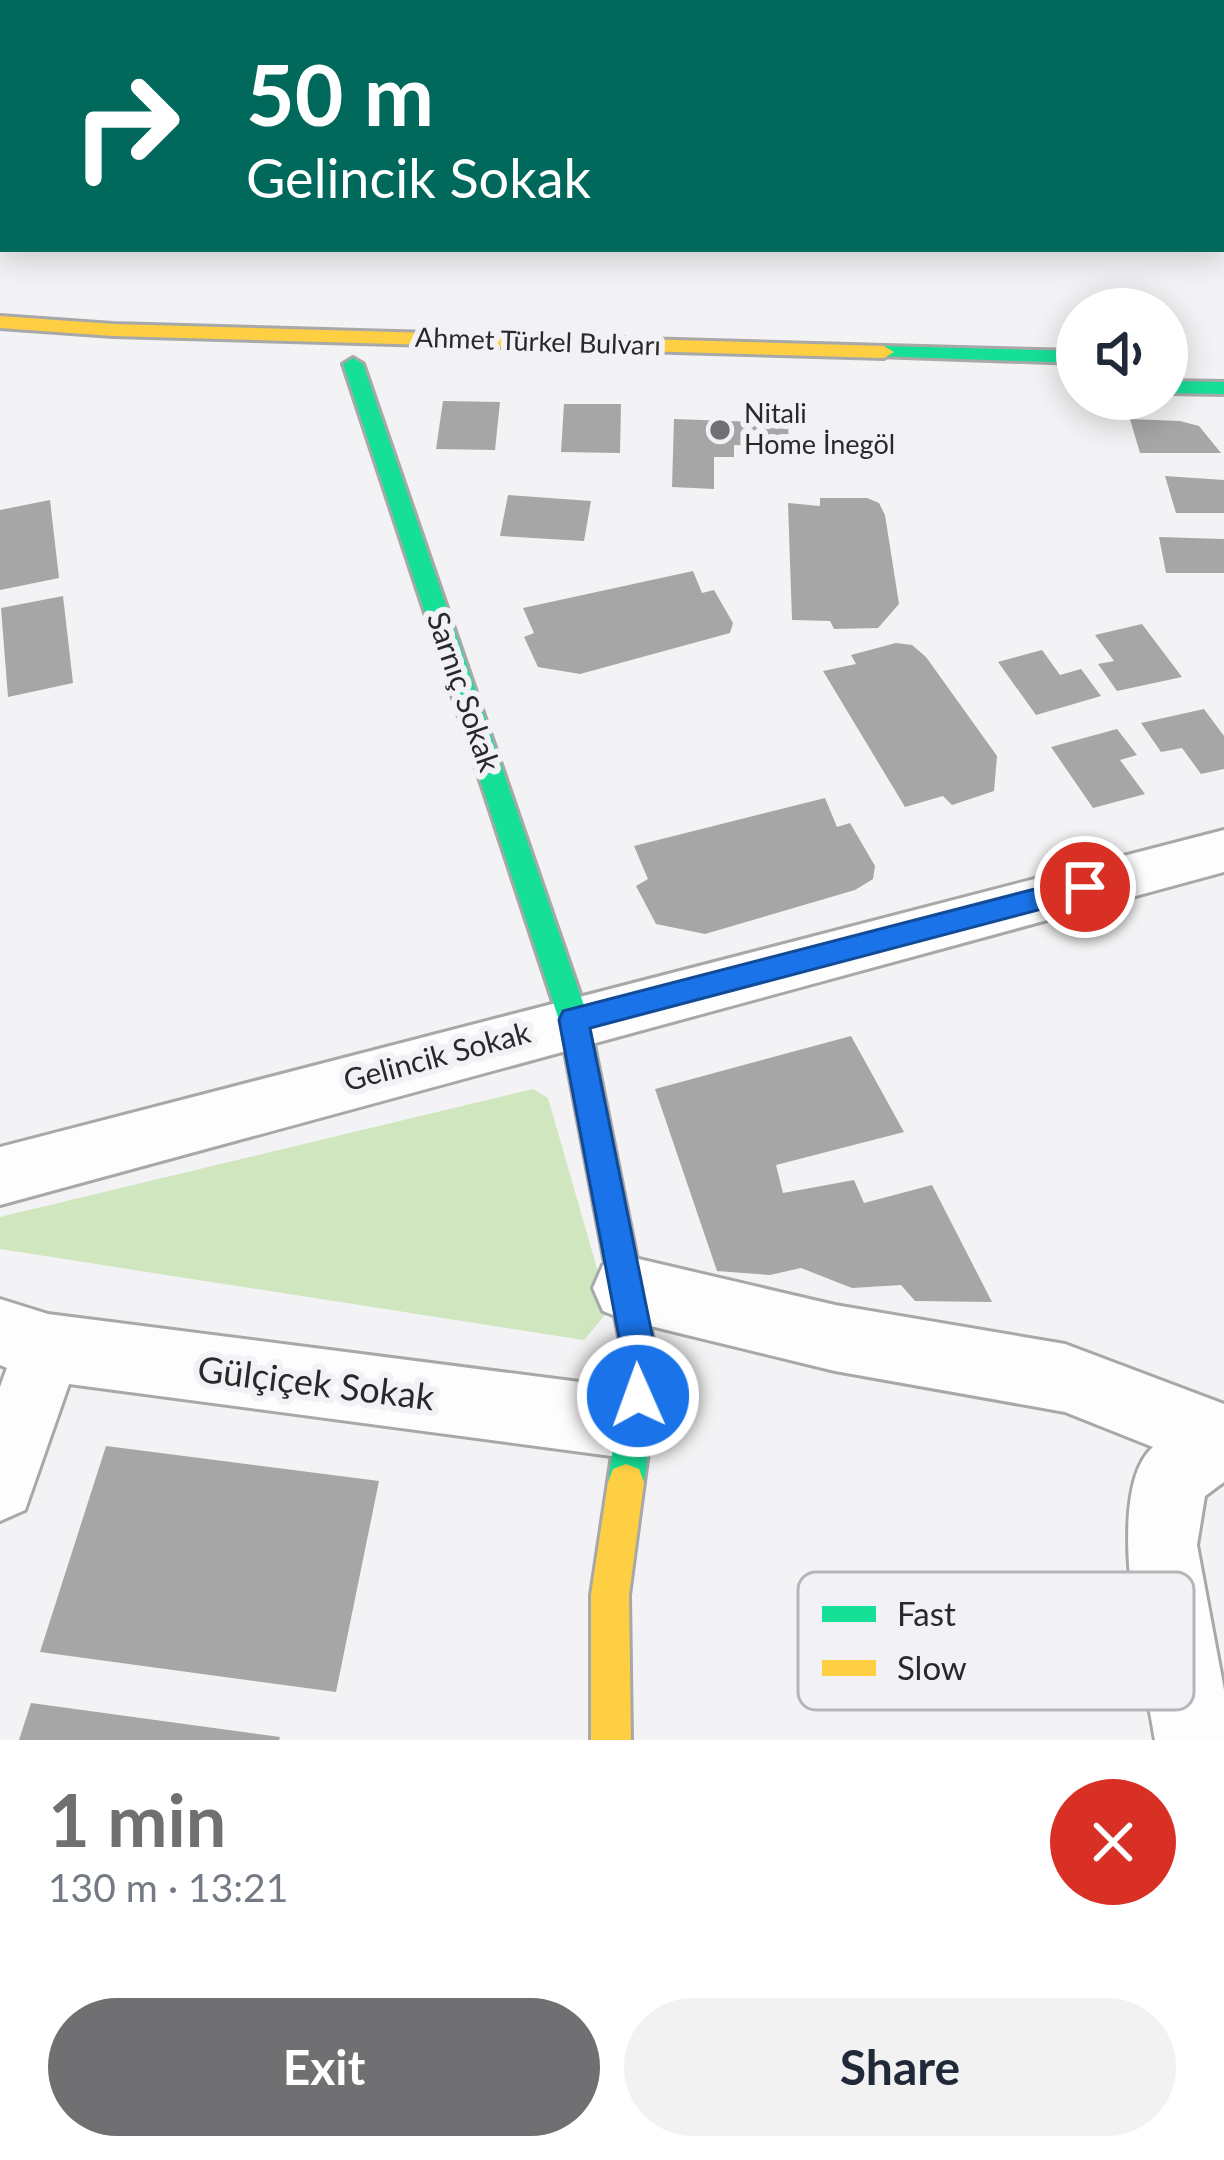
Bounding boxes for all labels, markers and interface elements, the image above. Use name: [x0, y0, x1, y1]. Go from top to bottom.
text: 50 m: [246, 43, 434, 144]
icon: right: [48, 48, 204, 204]
text: Gelincik Sokak: [246, 145, 591, 210]
map controls: [1056, 288, 1188, 420]
button: sound: [1056, 288, 1188, 420]
street label: Ahmet Türkel Bulvarı: [415, 320, 662, 361]
place label: Nitali Home İnegöl: [744, 396, 895, 460]
marker: Nitali Home İnegöl: [707, 417, 733, 443]
street label: Sarnıç Sokak: [421, 607, 509, 777]
pin: [1034, 836, 1136, 938]
icon: arrive: [1052, 854, 1118, 920]
street label: Gelincik Sokak: [339, 1013, 534, 1097]
position arrow: [575, 1333, 701, 1459]
street label: Gülçiçek Sokak: [195, 1346, 438, 1418]
legend: [798, 1572, 1194, 1710]
text: Fast: [897, 1593, 956, 1633]
text: Slow: [897, 1647, 967, 1687]
text: 1 min: [48, 1776, 226, 1862]
button: close: [1050, 1779, 1176, 1905]
text: 130 m · 13:21: [48, 1864, 288, 1910]
button: Exit: [48, 1998, 600, 2136]
button: Share: [624, 1998, 1176, 2136]

